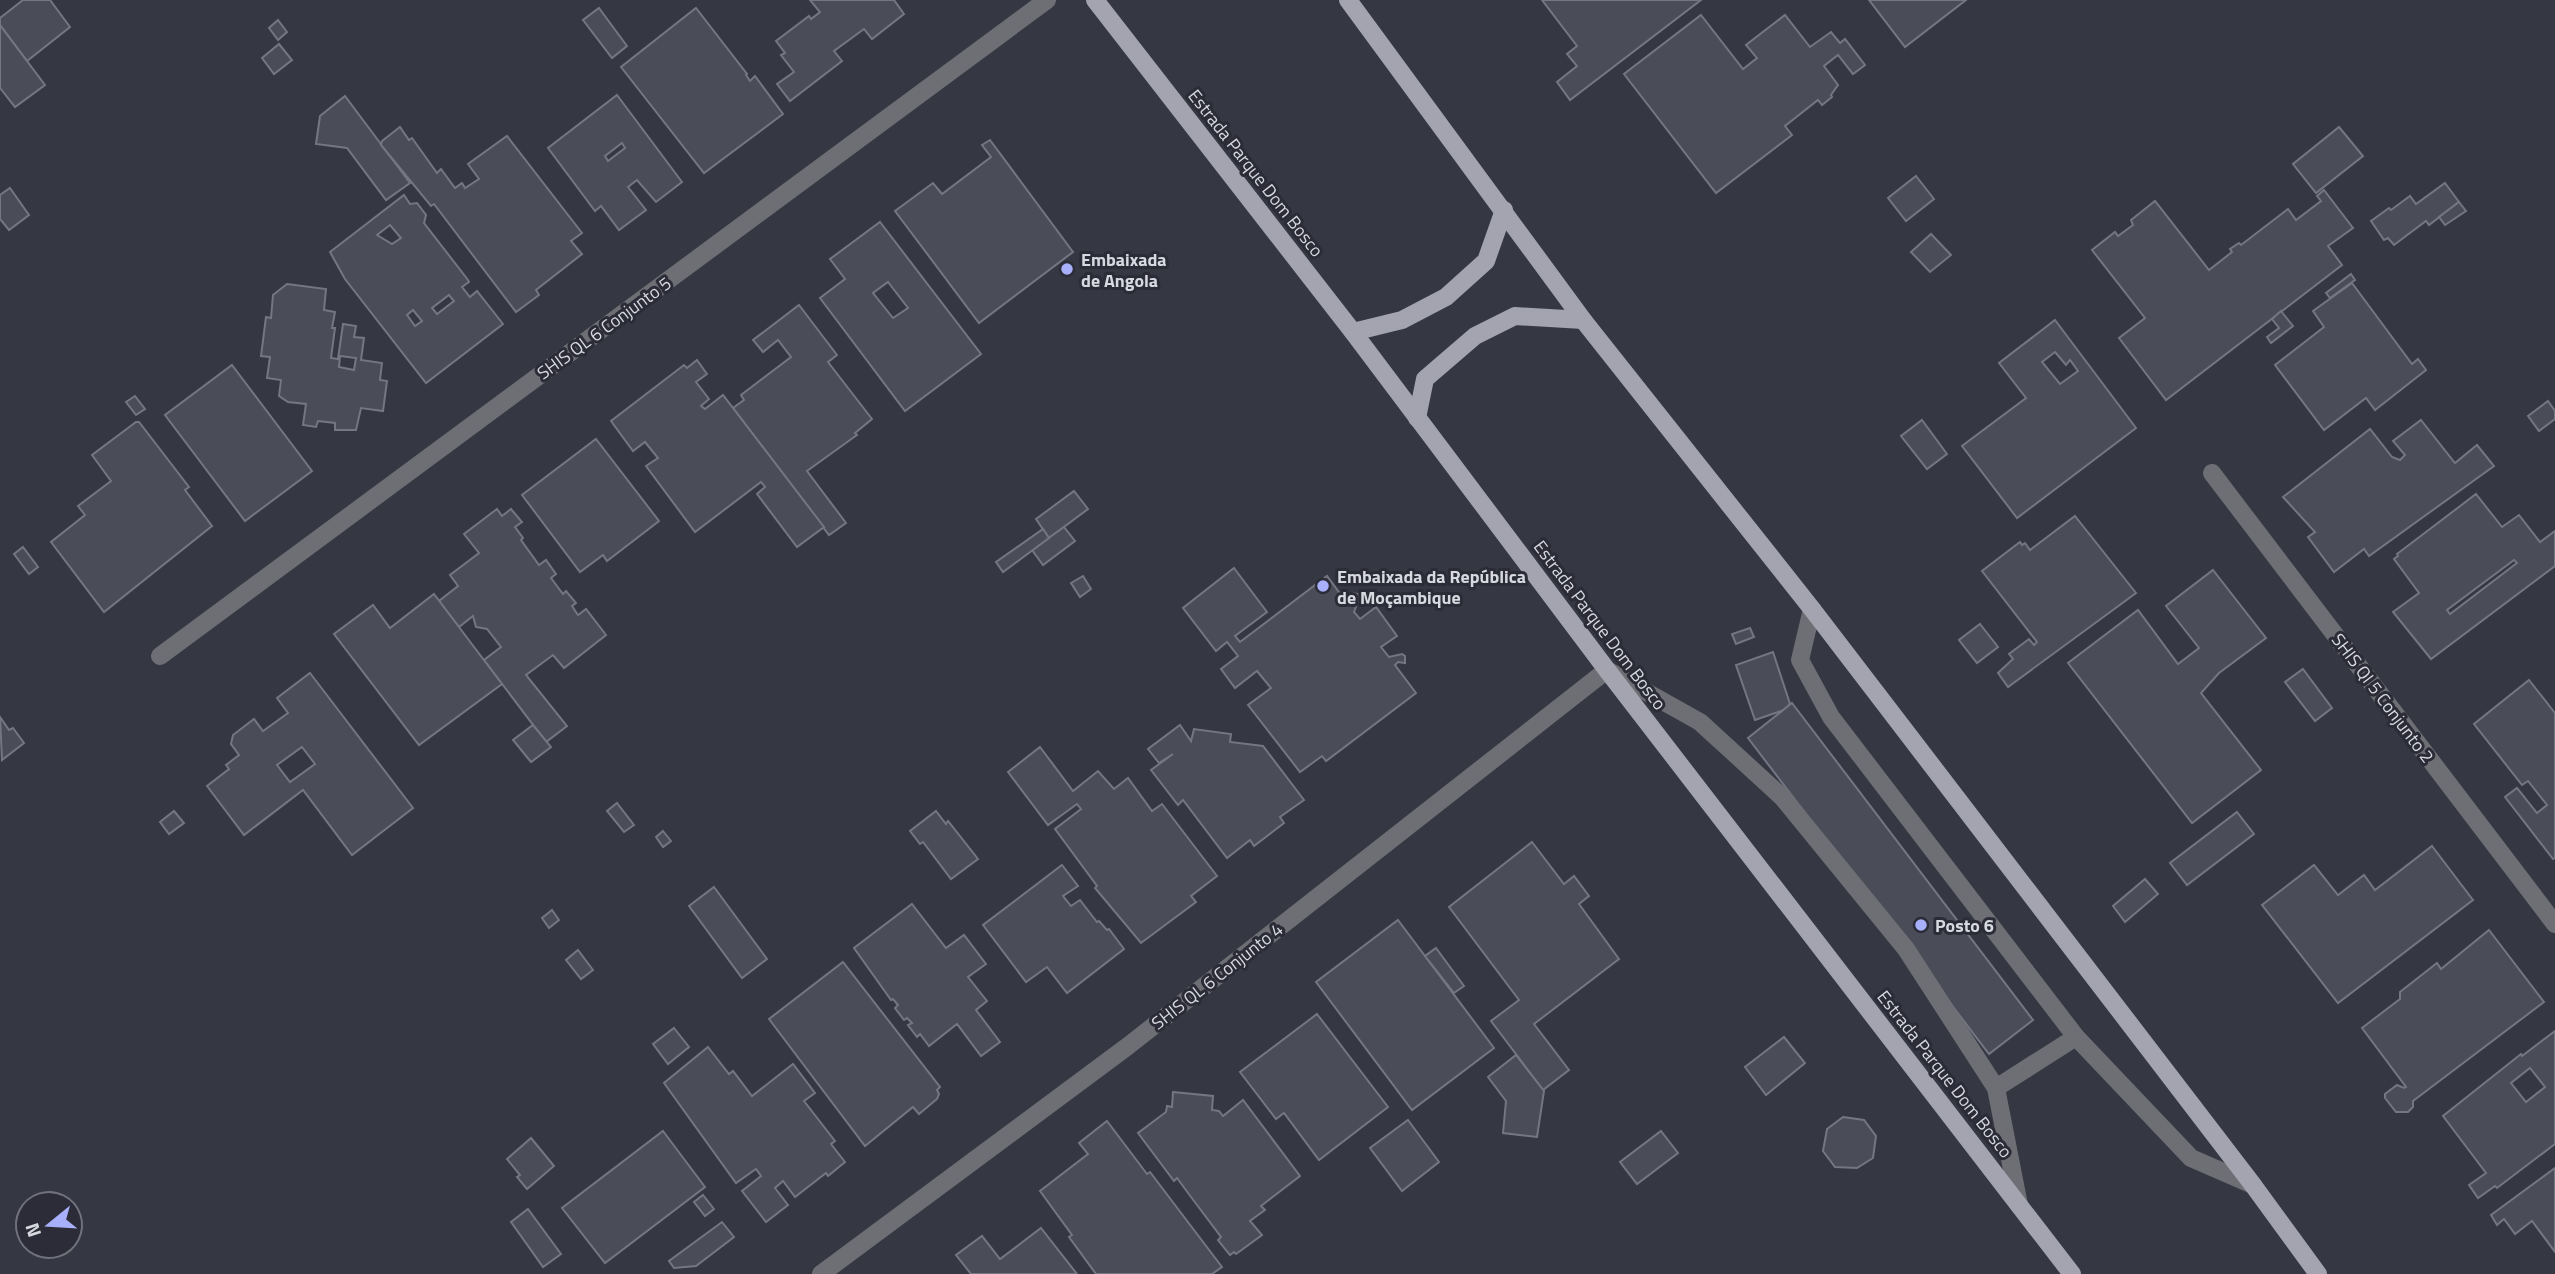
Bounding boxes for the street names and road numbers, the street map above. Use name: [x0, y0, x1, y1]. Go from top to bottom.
street label: Estrada Parque Dom Bosco: [1182, 83, 1330, 263]
street label: SHIS QL 6 Conjunto 5: [531, 270, 677, 386]
street label: Estrada Parque Dom Bosco: [1527, 534, 1673, 716]
street label: SHIS QI 5 Conjunto 2: [2325, 628, 2441, 768]
street label: SHIS QL 6 Conjunto 4: [1146, 916, 1288, 1036]
street label: Estrada Parque Dom Bosco: [1871, 984, 2019, 1164]

